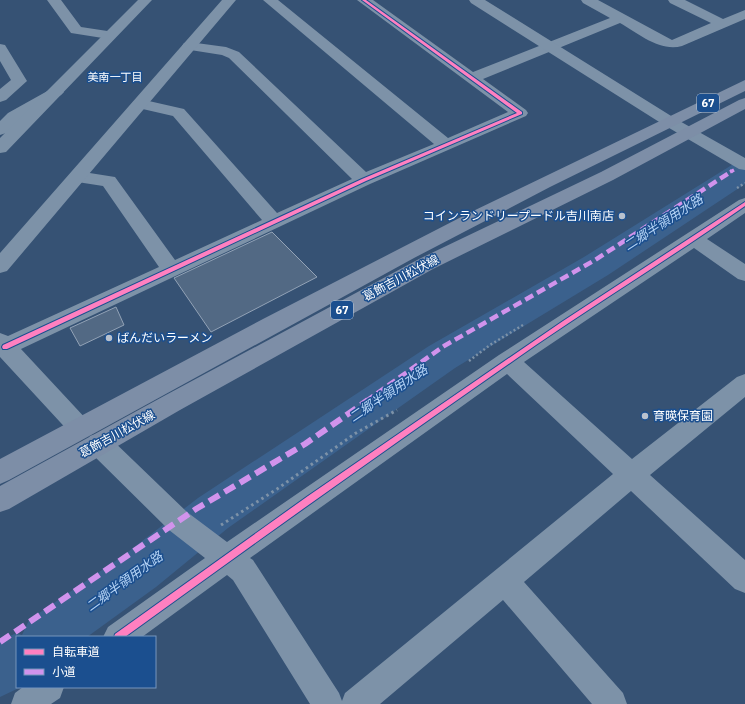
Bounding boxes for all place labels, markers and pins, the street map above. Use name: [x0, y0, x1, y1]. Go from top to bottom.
place label: コインランドリープードル吉川南店: [423, 208, 614, 223]
marker: コインランドリープードル吉川南店: [617, 211, 627, 221]
place label: ばんだいラーメン: [117, 330, 213, 345]
marker: ばんだいラーメン: [104, 333, 114, 343]
place label: 育暎保育園: [653, 408, 713, 423]
marker: 育暎保育園: [640, 411, 650, 421]

